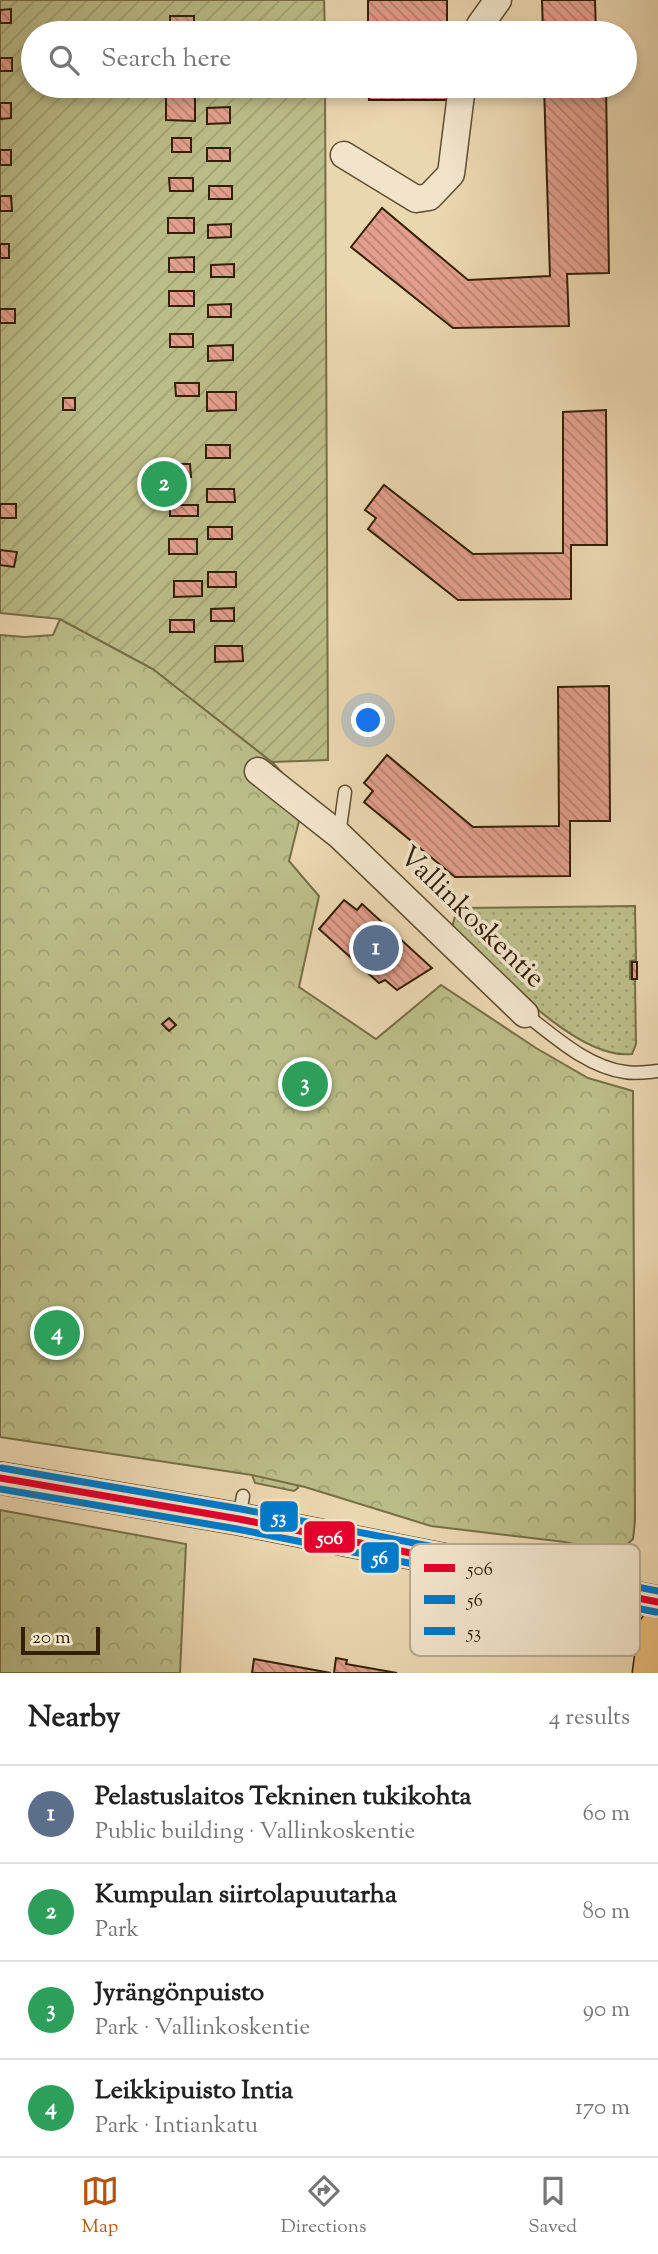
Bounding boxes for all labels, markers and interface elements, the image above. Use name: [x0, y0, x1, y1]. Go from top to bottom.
search box: [21, 21, 637, 98]
icon: search: [45, 41, 83, 79]
text: Search here: [101, 41, 231, 78]
pin: 2: [141, 458, 187, 510]
your location: [351, 703, 385, 737]
street label: Vallinkoskentie: [389, 838, 553, 998]
pin: 1: [353, 922, 399, 974]
pin: 3: [282, 1058, 328, 1110]
pin: 4: [34, 1307, 80, 1359]
line badge: 53: [259, 1500, 299, 1533]
text: 53: [270, 1505, 286, 1532]
line badge: 506: [303, 1520, 356, 1554]
text: 506: [315, 1526, 343, 1553]
line badge: 56: [360, 1541, 400, 1574]
legend: [410, 1544, 640, 1656]
text: 56: [370, 1546, 388, 1573]
text: 506: [466, 1557, 493, 1584]
text: 56: [466, 1588, 483, 1615]
text: 53: [466, 1620, 481, 1647]
scale bar: [21, 1624, 100, 1656]
text: 20 m: [32, 1625, 71, 1652]
text: Nearby: [28, 1697, 120, 1740]
text: 4 results: [549, 1702, 630, 1735]
text: Pelastuslaitos Tekninen tukikohta: [95, 1779, 472, 1816]
text: 1: [47, 1798, 55, 1831]
text: 60 m: [582, 1798, 630, 1831]
text: Public building · Vallinkoskentie: [95, 1816, 415, 1849]
text: Kumpulan siirtolapuutarha: [95, 1877, 397, 1914]
text: 2: [46, 1896, 56, 1929]
text: 80 m: [582, 1896, 630, 1929]
text: Park: [95, 1914, 139, 1947]
text: Jyrängönpuisto: [95, 1975, 264, 2012]
text: 3: [46, 1994, 56, 2027]
text: 90 m: [583, 1994, 630, 2027]
text: Park · Vallinkoskentie: [95, 2012, 310, 2045]
text: Leikkipuisto Intia: [95, 2073, 293, 2110]
text: 4: [45, 2092, 57, 2125]
text: 170 m: [575, 2092, 630, 2125]
text: Park · Intiankatu: [95, 2110, 258, 2143]
tab: Map: [81, 2172, 119, 2241]
tab: Directions: [281, 2172, 366, 2241]
tab: Saved: [528, 2172, 577, 2241]

